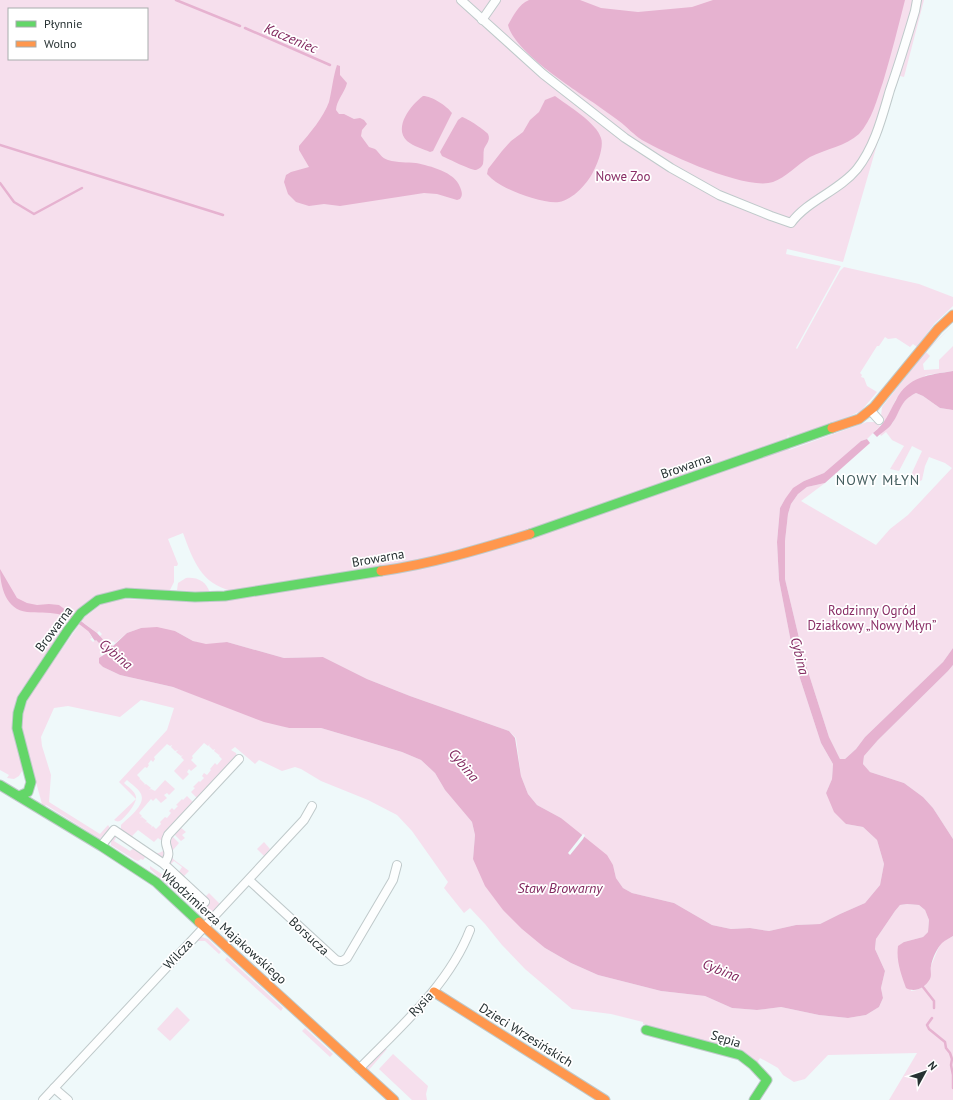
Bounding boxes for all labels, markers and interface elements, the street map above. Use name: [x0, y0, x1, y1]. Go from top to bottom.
legend: [8, 8, 148, 60]
text: Płynnie: [44, 16, 82, 31]
water label: Kaczeniec: [262, 19, 321, 58]
text: Wolno: [44, 36, 76, 51]
park label: Nowe Zoo: [595, 168, 651, 185]
street label: Browarna: [658, 449, 714, 483]
district label: NOWY MŁYN: [836, 471, 920, 489]
street label: Browarna: [351, 545, 405, 571]
park label: Rodzinny Ogród Działkowy „Nowy Młyn”: [808, 602, 936, 634]
street label: Browarna: [31, 603, 77, 655]
water label: Cybina: [96, 635, 136, 673]
water label: Cybina: [787, 635, 813, 677]
water label: Cybina: [445, 745, 483, 785]
street label: Włodzimierza Majakowskiego: [158, 866, 290, 988]
water label: Staw Browarny: [518, 879, 603, 897]
street label: Borsucza: [285, 913, 333, 959]
street label: Wilcza: [160, 935, 196, 973]
water label: Cybina: [700, 955, 742, 986]
street label: Rysia: [405, 988, 437, 1020]
street label: Dzieci Wrzesińskich: [476, 999, 576, 1071]
street label: Sępia: [709, 1026, 743, 1052]
north arrow: [905, 1052, 945, 1092]
text: N: [925, 1058, 940, 1073]

